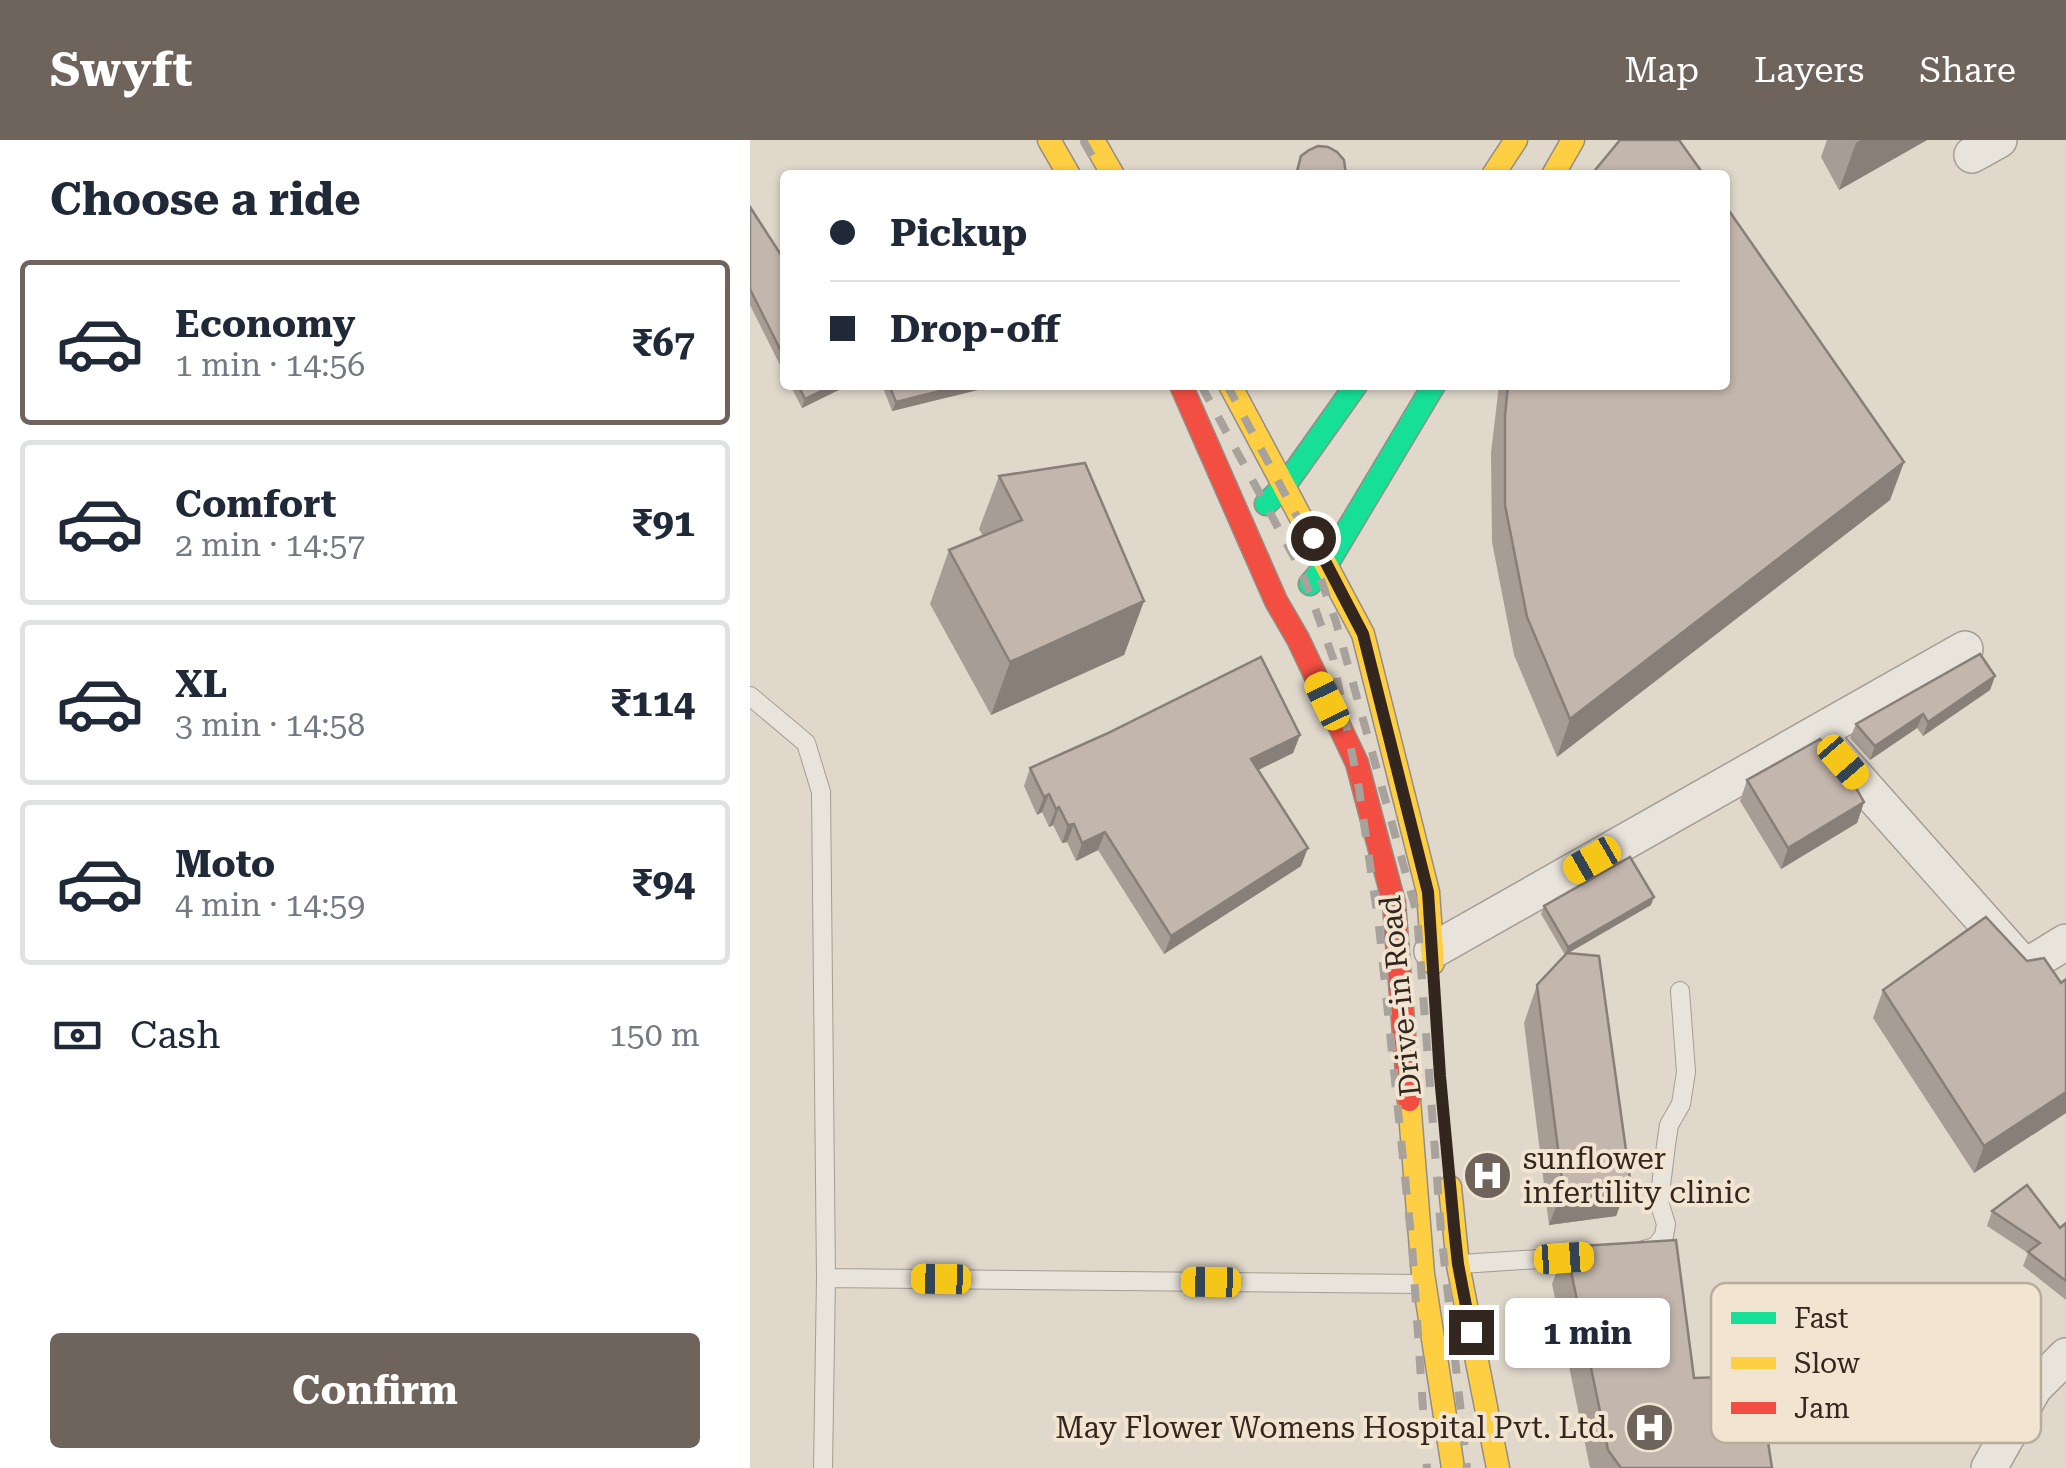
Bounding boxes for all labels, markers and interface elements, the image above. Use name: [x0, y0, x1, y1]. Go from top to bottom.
text: Swyft: [50, 42, 193, 98]
text: Map: [1624, 50, 1699, 91]
text: Layers: [1754, 50, 1864, 91]
text: Share: [1919, 50, 2016, 91]
text: Choose a ride: [50, 173, 361, 226]
text: Pickup: [890, 211, 1027, 255]
icon: car: [55, 298, 145, 388]
text: Economy: [175, 302, 355, 346]
text: Drop-off: [890, 307, 1060, 351]
text: ₹67: [631, 321, 695, 365]
text: 1 min · 14:56: [175, 346, 365, 384]
icon: car: [55, 478, 145, 568]
text: Comfort: [175, 482, 336, 526]
text: ₹91: [631, 501, 695, 545]
route start: [1291, 516, 1336, 561]
text: 2 min · 14:57: [175, 526, 365, 564]
icon: car: [55, 658, 145, 748]
text: XL: [175, 662, 227, 706]
car: [1300, 667, 1354, 735]
text: ₹114: [610, 681, 695, 725]
text: 3 min · 14:58: [175, 706, 365, 744]
car: [1812, 730, 1874, 794]
car: [1559, 832, 1625, 888]
icon: car: [55, 838, 145, 928]
text: Moto: [175, 842, 275, 886]
text: ₹94: [631, 861, 695, 905]
text: 4 min · 14:59: [175, 886, 365, 924]
street label: Drive-in Road: [1372, 894, 1428, 1098]
icon: cash: [50, 1008, 105, 1063]
text: Cash: [130, 1013, 220, 1057]
text: 150 m: [609, 1016, 700, 1054]
place label: sunflower infertility clinic: [1523, 1141, 1750, 1210]
hospital icon: sunflower infertility clinic: [1462, 1149, 1514, 1201]
car: [1533, 1241, 1595, 1275]
car: [911, 1263, 971, 1295]
car: [1181, 1266, 1241, 1298]
legend: [1711, 1283, 2041, 1443]
callout: 1 min: [1506, 1297, 1671, 1367]
text: Fast: [1794, 1302, 1848, 1335]
route end: [1449, 1310, 1494, 1355]
text: 1 min: [1543, 1314, 1632, 1352]
button: Confirm: [50, 1333, 700, 1448]
text: Slow: [1794, 1347, 1861, 1380]
text: Jam: [1794, 1392, 1850, 1425]
hospital icon: May Flower Womens Hospital Pvt. Ltd.: [1624, 1401, 1676, 1453]
place label: May Flower Womens Hospital Pvt. Ltd.: [1055, 1410, 1615, 1445]

